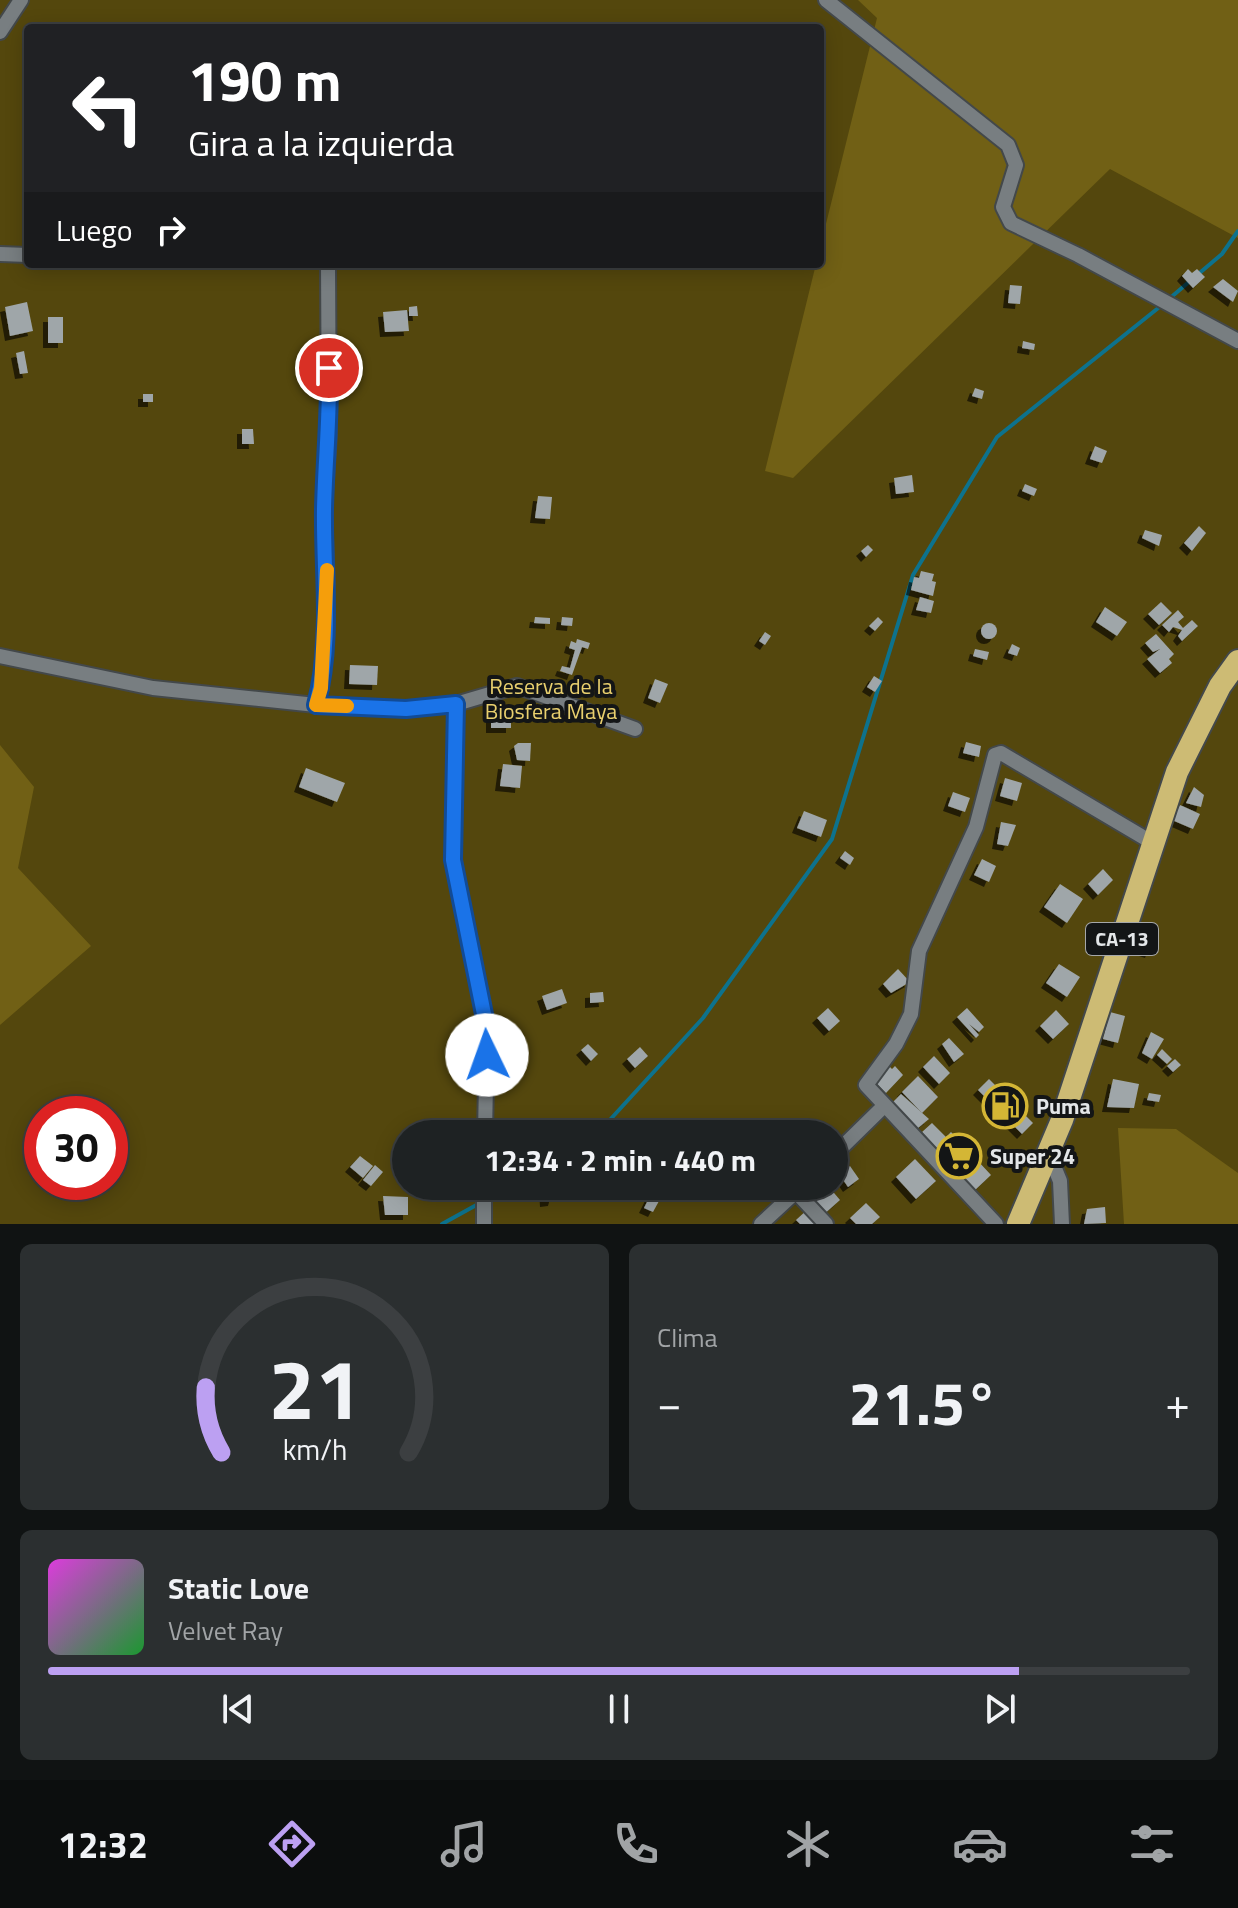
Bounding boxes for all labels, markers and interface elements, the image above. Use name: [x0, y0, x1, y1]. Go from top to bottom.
text: 190 m: [188, 38, 341, 123]
icon: left: [56, 56, 160, 160]
text: Gira a la izquierda: [188, 115, 454, 170]
text: Luego: [56, 207, 133, 253]
icon: right: [149, 208, 193, 252]
pin: [295, 334, 363, 402]
icon: arrive: [307, 346, 351, 390]
park label: Reserva de la Biosfera Maya: [485, 669, 617, 728]
road number: CA-13: [1086, 923, 1158, 955]
position arrow: [445, 1013, 529, 1097]
fuel station icon: Puma: [981, 1082, 1029, 1130]
place label: Puma: [1036, 1089, 1091, 1123]
speed limit sign: 30: [24, 1096, 128, 1200]
supermarket icon: Super 24: [935, 1132, 983, 1180]
text: 12:34 · 2 min · 440 m: [484, 1137, 756, 1183]
place label: Super 24: [990, 1139, 1075, 1173]
text: Clima: [657, 1318, 718, 1357]
text: 21: [268, 1325, 361, 1451]
text: 21.5°: [849, 1357, 998, 1448]
text: −: [657, 1369, 682, 1436]
text: +: [1165, 1369, 1190, 1436]
text: km/h: [282, 1428, 347, 1471]
text: Static Love: [168, 1565, 309, 1611]
text: Velvet Ray: [168, 1611, 283, 1650]
icon: previous: [216, 1687, 260, 1731]
icon: pause: [597, 1687, 641, 1731]
icon: next: [978, 1687, 1022, 1731]
icon: directions: [264, 1816, 320, 1872]
icon: music: [436, 1816, 492, 1872]
icon: phone: [608, 1816, 664, 1872]
icon: climate: [780, 1816, 836, 1872]
icon: car: [952, 1816, 1008, 1872]
icon: filters: [1124, 1816, 1180, 1872]
text: 12:32: [58, 1817, 148, 1872]

